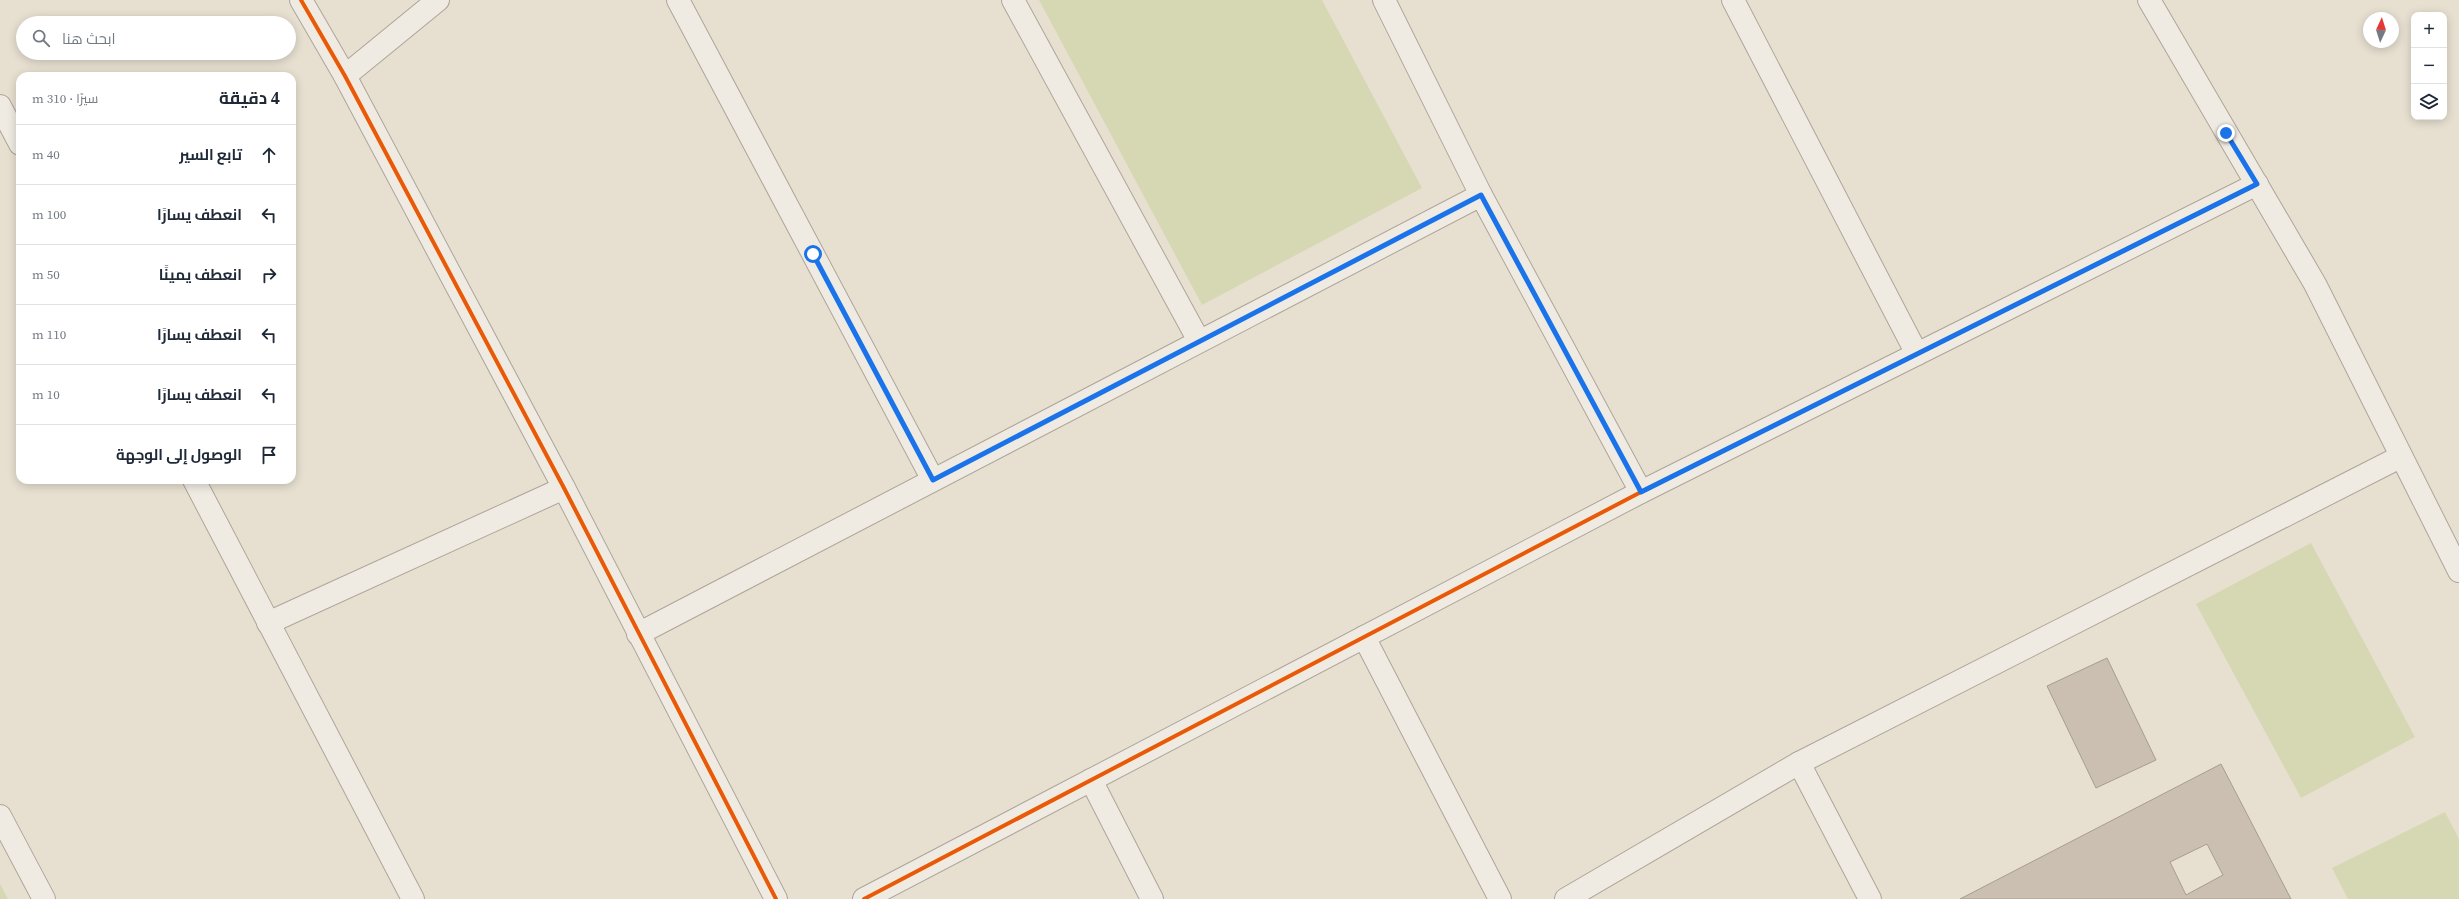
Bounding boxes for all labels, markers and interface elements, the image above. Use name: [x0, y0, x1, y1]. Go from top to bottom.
north arrow: [2363, 12, 2399, 48]
map controls: [2411, 12, 2447, 120]
button: +: [2411, 12, 2447, 48]
search box: [16, 16, 296, 60]
icon: search: [30, 27, 52, 49]
text: ابحث هنا: [62, 28, 116, 49]
button: −: [2411, 48, 2447, 84]
button: layers: [2411, 84, 2447, 120]
text: 4 دقيقة: [219, 86, 280, 110]
text: سيرًا · 310 m: [32, 90, 98, 107]
route end: [2217, 124, 2235, 142]
text: تابع السير: [179, 144, 242, 165]
icon: ahead: [258, 144, 280, 166]
text: 40 m: [32, 146, 60, 163]
text: انعطف يسارًا: [157, 204, 242, 225]
icon: left: [258, 204, 280, 226]
text: 100 m: [32, 206, 66, 223]
route start: [804, 245, 822, 263]
text: انعطف يمينًا: [159, 264, 242, 285]
icon: right: [258, 264, 280, 286]
text: 50 m: [32, 266, 60, 283]
text: انعطف يسارًا: [157, 324, 242, 345]
icon: left: [258, 324, 280, 346]
text: 110 m: [32, 326, 66, 343]
text: انعطف يسارًا: [157, 384, 242, 405]
icon: left: [258, 384, 280, 406]
text: 10 m: [32, 386, 60, 403]
text: الوصول إلى الوجهة: [116, 444, 242, 465]
icon: arrive: [258, 444, 280, 466]

